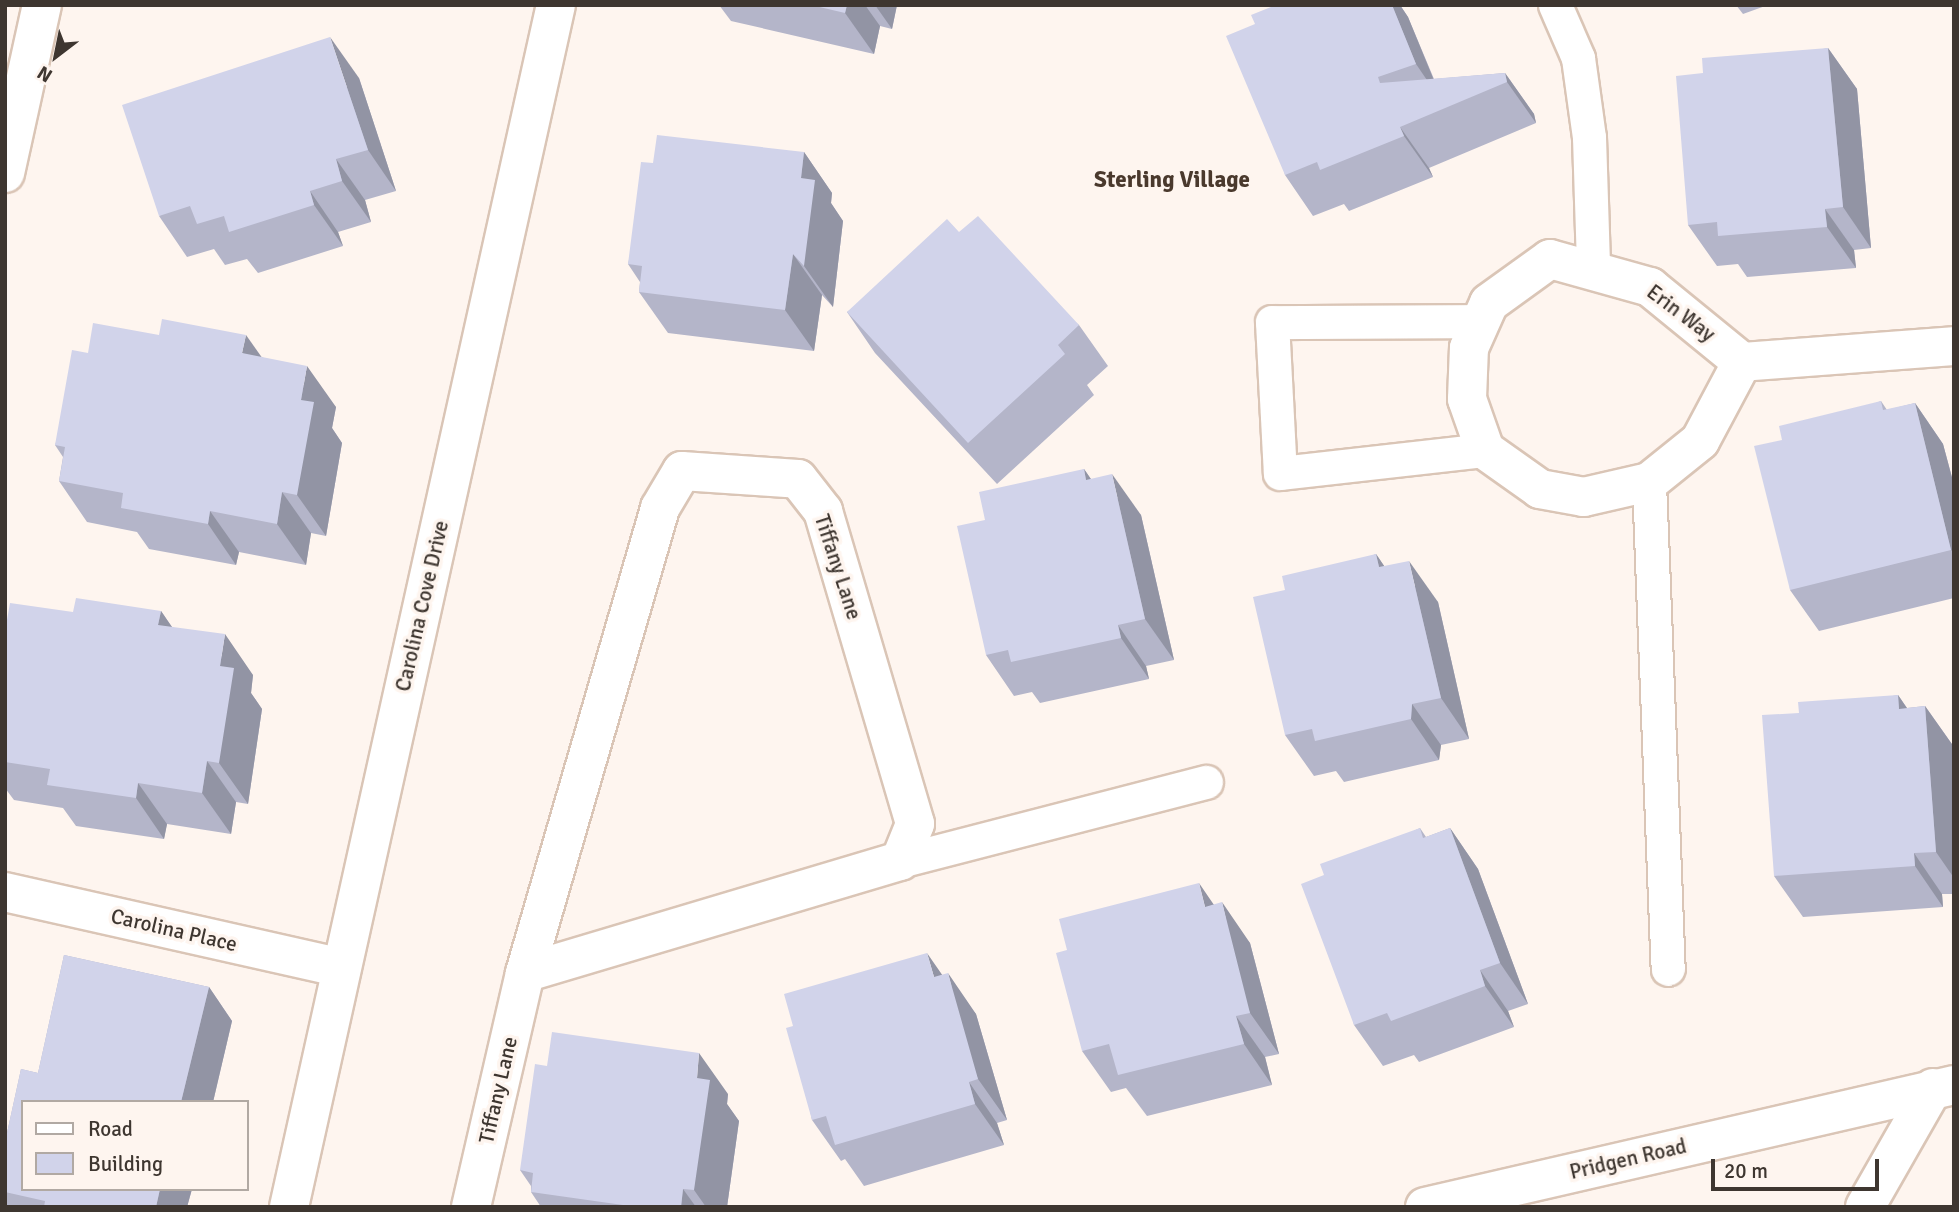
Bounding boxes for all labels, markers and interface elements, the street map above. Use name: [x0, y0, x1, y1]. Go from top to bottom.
north arrow: [21, 21, 91, 91]
text: N: [33, 60, 57, 87]
district label: Sterling Village: [1094, 166, 1250, 194]
street label: Erin Way: [1642, 279, 1720, 347]
street label: Tiffany Lane: [809, 511, 867, 623]
street label: Carolina Cove Drive: [390, 518, 454, 694]
street label: Carolina Place: [108, 903, 240, 957]
street label: Tiffany Lane: [473, 1034, 523, 1146]
legend: [21, 1100, 248, 1191]
text: Road: [88, 1116, 133, 1142]
street label: Pridgen Road: [1567, 1133, 1689, 1185]
scale bar: [1714, 1146, 1882, 1190]
text: Building: [88, 1151, 163, 1177]
text: 20 m: [1724, 1158, 1768, 1184]

